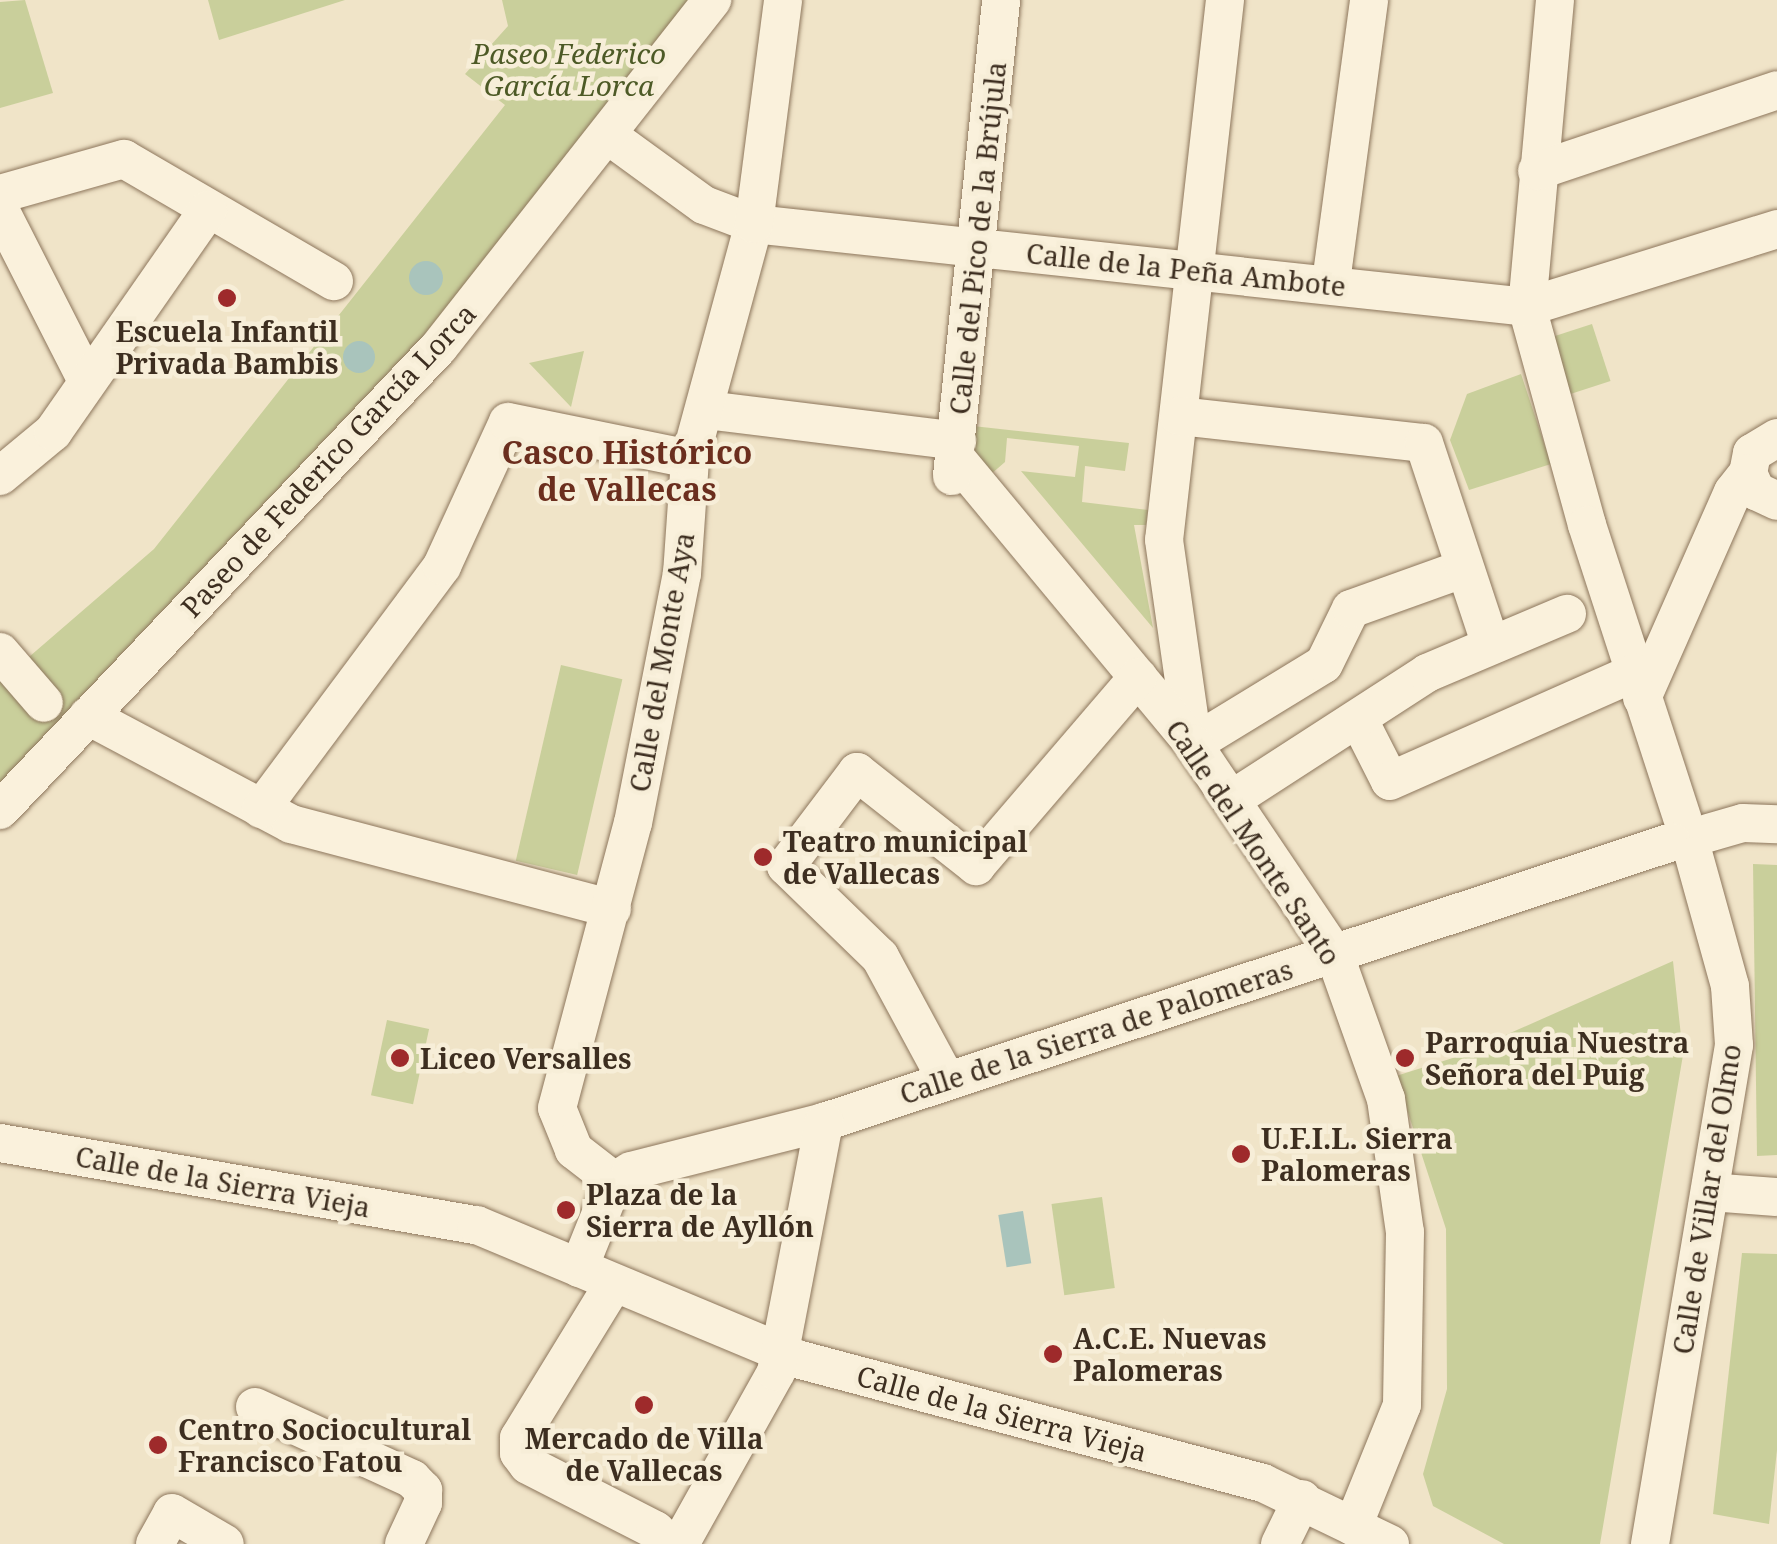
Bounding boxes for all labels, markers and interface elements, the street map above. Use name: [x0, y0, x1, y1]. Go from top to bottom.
park label: Paseo Federico García Lorca: [472, 36, 666, 102]
street label: Calle del Pico de la Brújula: [942, 60, 1012, 416]
street label: Calle de la Peña Ambote: [1025, 236, 1347, 302]
marker: Escuela Infantil Privada Bambis: [216, 287, 238, 309]
street label: Paseo de Federico García Lorca: [174, 296, 482, 624]
place label: Escuela Infantil Privada Bambis: [115, 314, 339, 380]
district label: Casco Histórico de Vallecas: [502, 434, 752, 509]
street label: Calle del Monte Aya: [622, 529, 700, 795]
street label: Calle del Monte Santo: [1159, 713, 1349, 971]
place label: Teatro municipal de Vallecas: [783, 824, 1028, 890]
marker: Teatro municipal de Vallecas: [752, 846, 774, 868]
street label: Calle de la Sierra de Palomeras: [895, 951, 1297, 1111]
place label: Parroquia Nuestra Señora del Puig: [1425, 1025, 1689, 1091]
place label: Liceo Versalles: [420, 1041, 631, 1075]
street label: Calle de Villar del Olmo: [1665, 1041, 1747, 1357]
marker: Liceo Versalles: [389, 1047, 411, 1069]
marker: Parroquia Nuestra Señora del Puig: [1394, 1047, 1416, 1069]
place label: U.F.I.L. Sierra Palomeras: [1261, 1121, 1453, 1187]
street label: Calle de la Sierra Vieja: [73, 1139, 373, 1223]
marker: U.F.I.L. Sierra Palomeras: [1230, 1143, 1252, 1165]
place label: Plaza de la Sierra de Ayllón: [586, 1177, 814, 1243]
marker: Plaza de la Sierra de Ayllón: [555, 1199, 577, 1221]
place label: A.C.E. Nuevas Palomeras: [1073, 1321, 1267, 1387]
marker: A.C.E. Nuevas Palomeras: [1042, 1343, 1064, 1365]
street label: Calle de la Sierra Vieja: [853, 1358, 1151, 1468]
marker: Mercado de Villa de Vallecas: [633, 1394, 655, 1416]
place label: Centro Sociocultural Francisco Fatou: [178, 1412, 471, 1478]
place label: Mercado de Villa de Vallecas: [525, 1421, 763, 1487]
marker: Centro Sociocultural Francisco Fatou: [147, 1434, 169, 1456]

